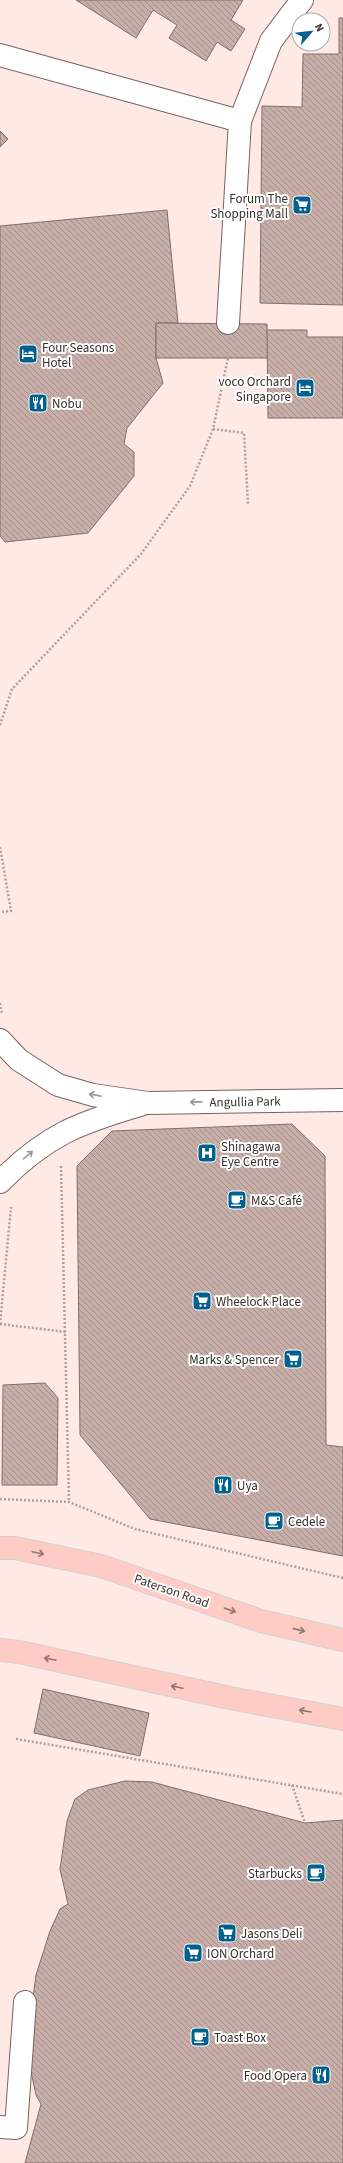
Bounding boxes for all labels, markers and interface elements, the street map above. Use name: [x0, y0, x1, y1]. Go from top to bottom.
north arrow: [291, 12, 331, 52]
text: N: [311, 21, 328, 34]
place label: Forum The Shopping Mall: [210, 190, 288, 223]
supermarket icon: Forum The Shopping Mall: [291, 194, 313, 216]
place label: Four Seasons Hotel: [42, 339, 115, 372]
hotel icon: Four Seasons Hotel: [17, 343, 39, 365]
place label: voco Orchard Singapore: [218, 373, 291, 406]
hotel icon: voco Orchard Singapore: [294, 377, 316, 399]
restaurant icon: Nobu: [27, 392, 49, 414]
place label: Nobu: [52, 395, 82, 413]
one-way arrow: [89, 1091, 102, 1099]
street label: Angullia Park: [209, 1092, 281, 1112]
one-way arrow: [190, 1098, 203, 1105]
place label: Shinagawa Eye Centre: [221, 1138, 281, 1171]
hospital icon: Shinagawa Eye Centre: [196, 1142, 218, 1164]
one-way arrow: [23, 1151, 34, 1160]
cafe icon: M&S Café: [226, 1189, 248, 1211]
place label: M&S Café: [251, 1192, 302, 1210]
supermarket icon: Wheelock Place: [191, 1290, 213, 1312]
place label: Wheelock Place: [216, 1293, 301, 1311]
supermarket icon: Marks & Spencer: [282, 1348, 304, 1370]
place label: Marks & Spencer: [189, 1351, 279, 1369]
restaurant icon: Uya: [212, 1474, 234, 1496]
place label: Uya: [237, 1477, 258, 1495]
cafe icon: Cedele: [263, 1510, 285, 1532]
place label: Cedele: [288, 1513, 325, 1531]
one-way arrow: [32, 1550, 45, 1558]
street label: Paterson Road: [132, 1570, 212, 1612]
one-way arrow: [223, 1607, 235, 1615]
one-way arrow: [292, 1627, 305, 1635]
one-way arrow: [44, 1655, 57, 1663]
one-way arrow: [171, 1682, 184, 1690]
one-way arrow: [299, 1707, 312, 1715]
cafe icon: Starbucks: [305, 1862, 327, 1884]
place label: Starbucks: [248, 1865, 303, 1883]
supermarket icon: Jasons Deli: [216, 1922, 238, 1944]
place label: Jasons Deli: [241, 1925, 302, 1943]
supermarket icon: ION Orchard: [182, 1942, 204, 1964]
place label: ION Orchard: [207, 1945, 274, 1963]
cafe icon: Toast Box: [189, 2026, 211, 2048]
place label: Toast Box: [214, 2029, 266, 2047]
restaurant icon: Food Opera: [310, 2064, 332, 2086]
place label: Food Opera: [244, 2067, 307, 2085]

